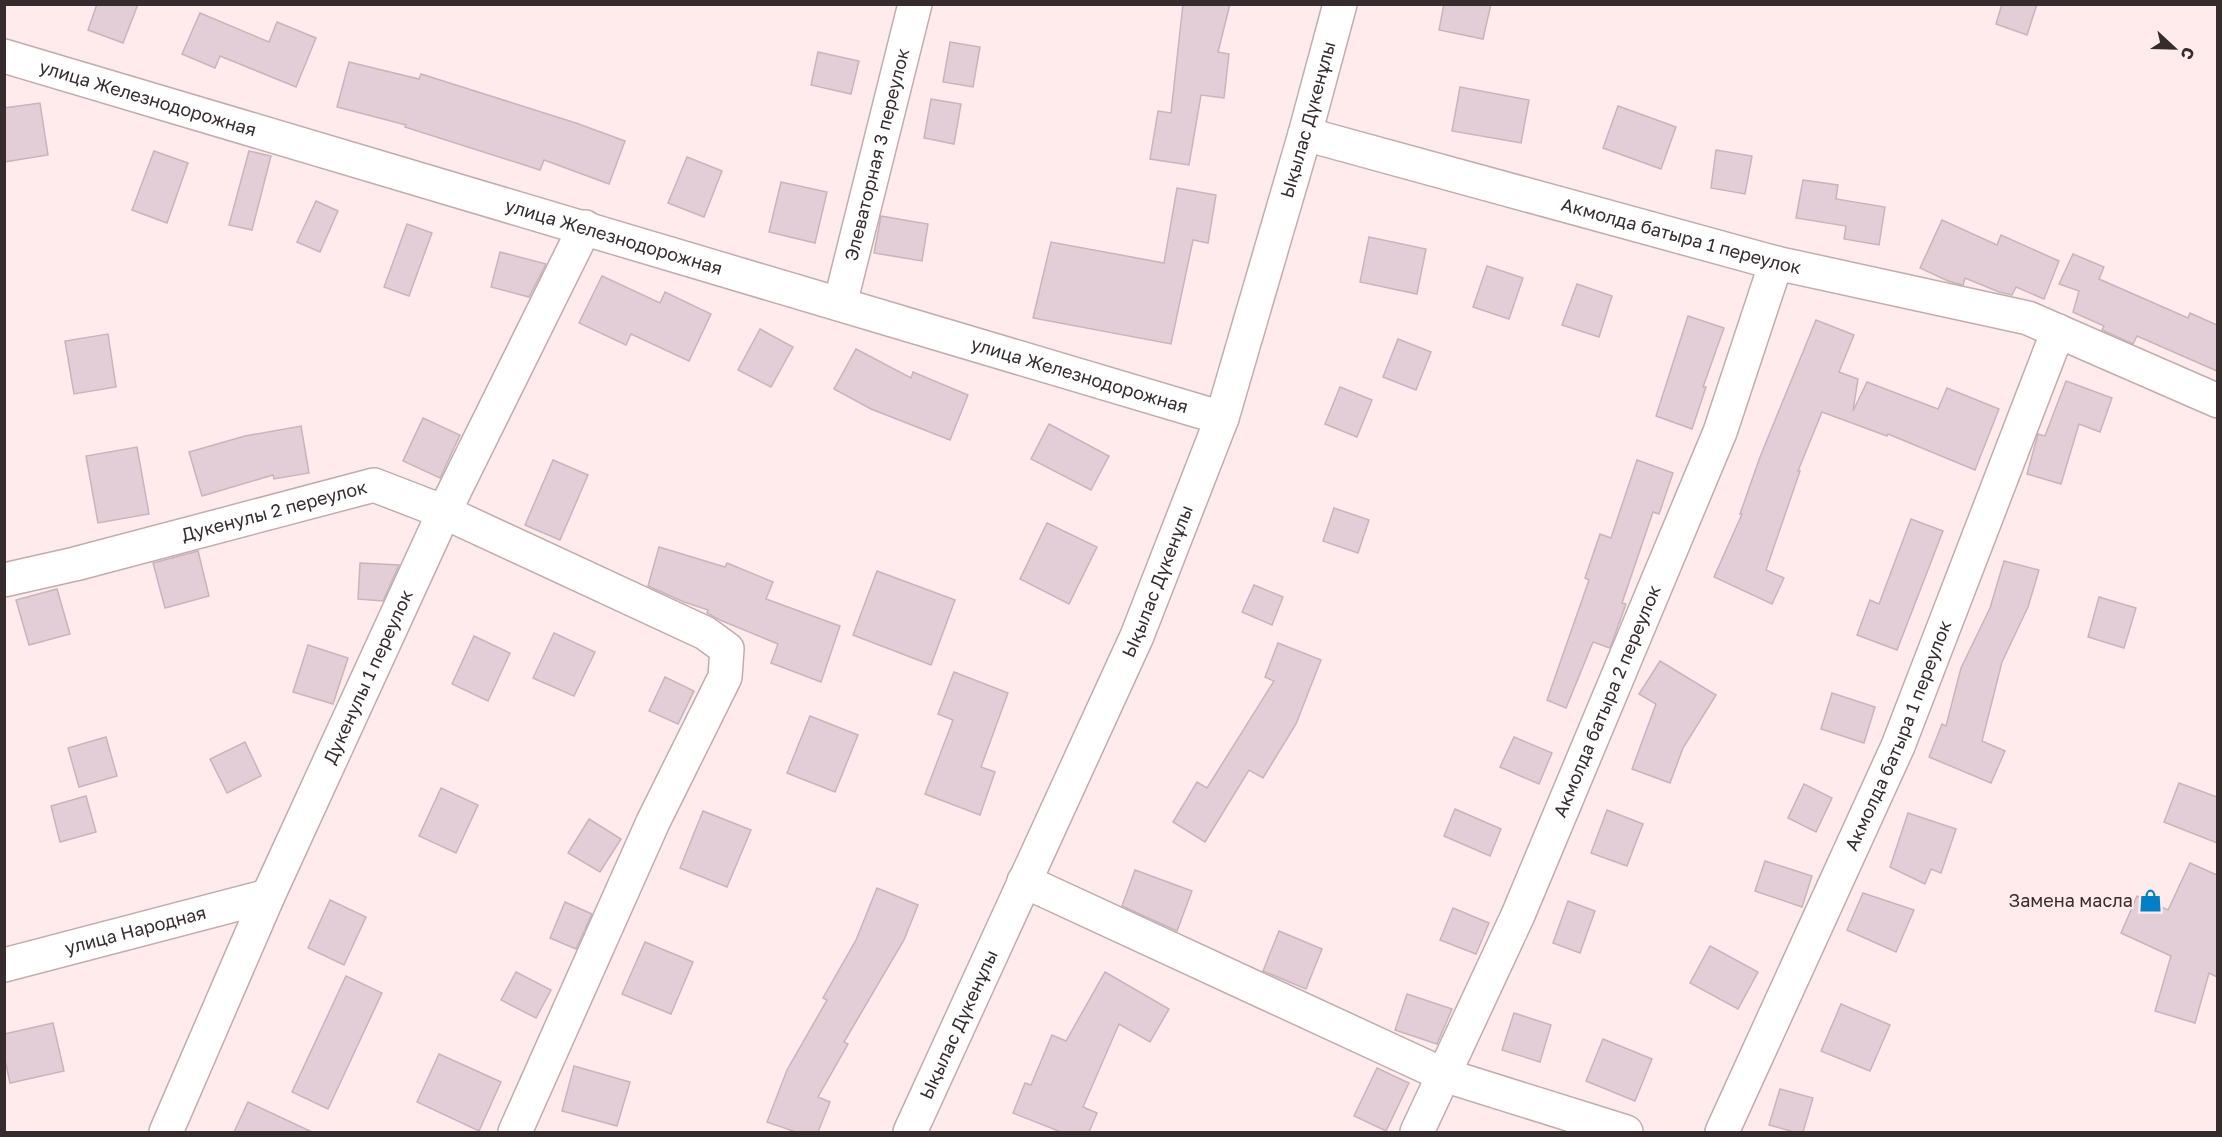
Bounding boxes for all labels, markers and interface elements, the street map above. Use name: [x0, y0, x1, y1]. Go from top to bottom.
north arrow: [2144, 18, 2204, 78]
street label: Ықылас Дүкенұлы: [1275, 39, 1340, 200]
text: С: [2177, 45, 2199, 63]
street label: Элеваторная 3 переулок: [839, 46, 914, 263]
street label: улица Железнодорожная: [37, 55, 259, 140]
street label: Акмолда батыра 1 переулок: [1559, 193, 1804, 278]
street label: улица Железнодорожная: [503, 194, 725, 279]
street label: улица Железнодорожная: [969, 332, 1191, 417]
street label: Дукенулы 2 переулок: [179, 475, 369, 545]
street label: Ықылас Дүкенұлы: [1117, 502, 1197, 661]
street label: Акмолда батыра 2 переулок: [1548, 582, 1665, 820]
street label: Дукенулы 1 переулок: [318, 586, 417, 767]
street label: Акмолда батыра 1 переулок: [1840, 617, 1955, 854]
shop icon: Замена масла: [2138, 888, 2164, 914]
place label: Замена масла: [2009, 889, 2133, 911]
street label: улица Народная: [62, 901, 208, 959]
street label: Ықылас Дүкенұлы: [914, 946, 1002, 1103]

